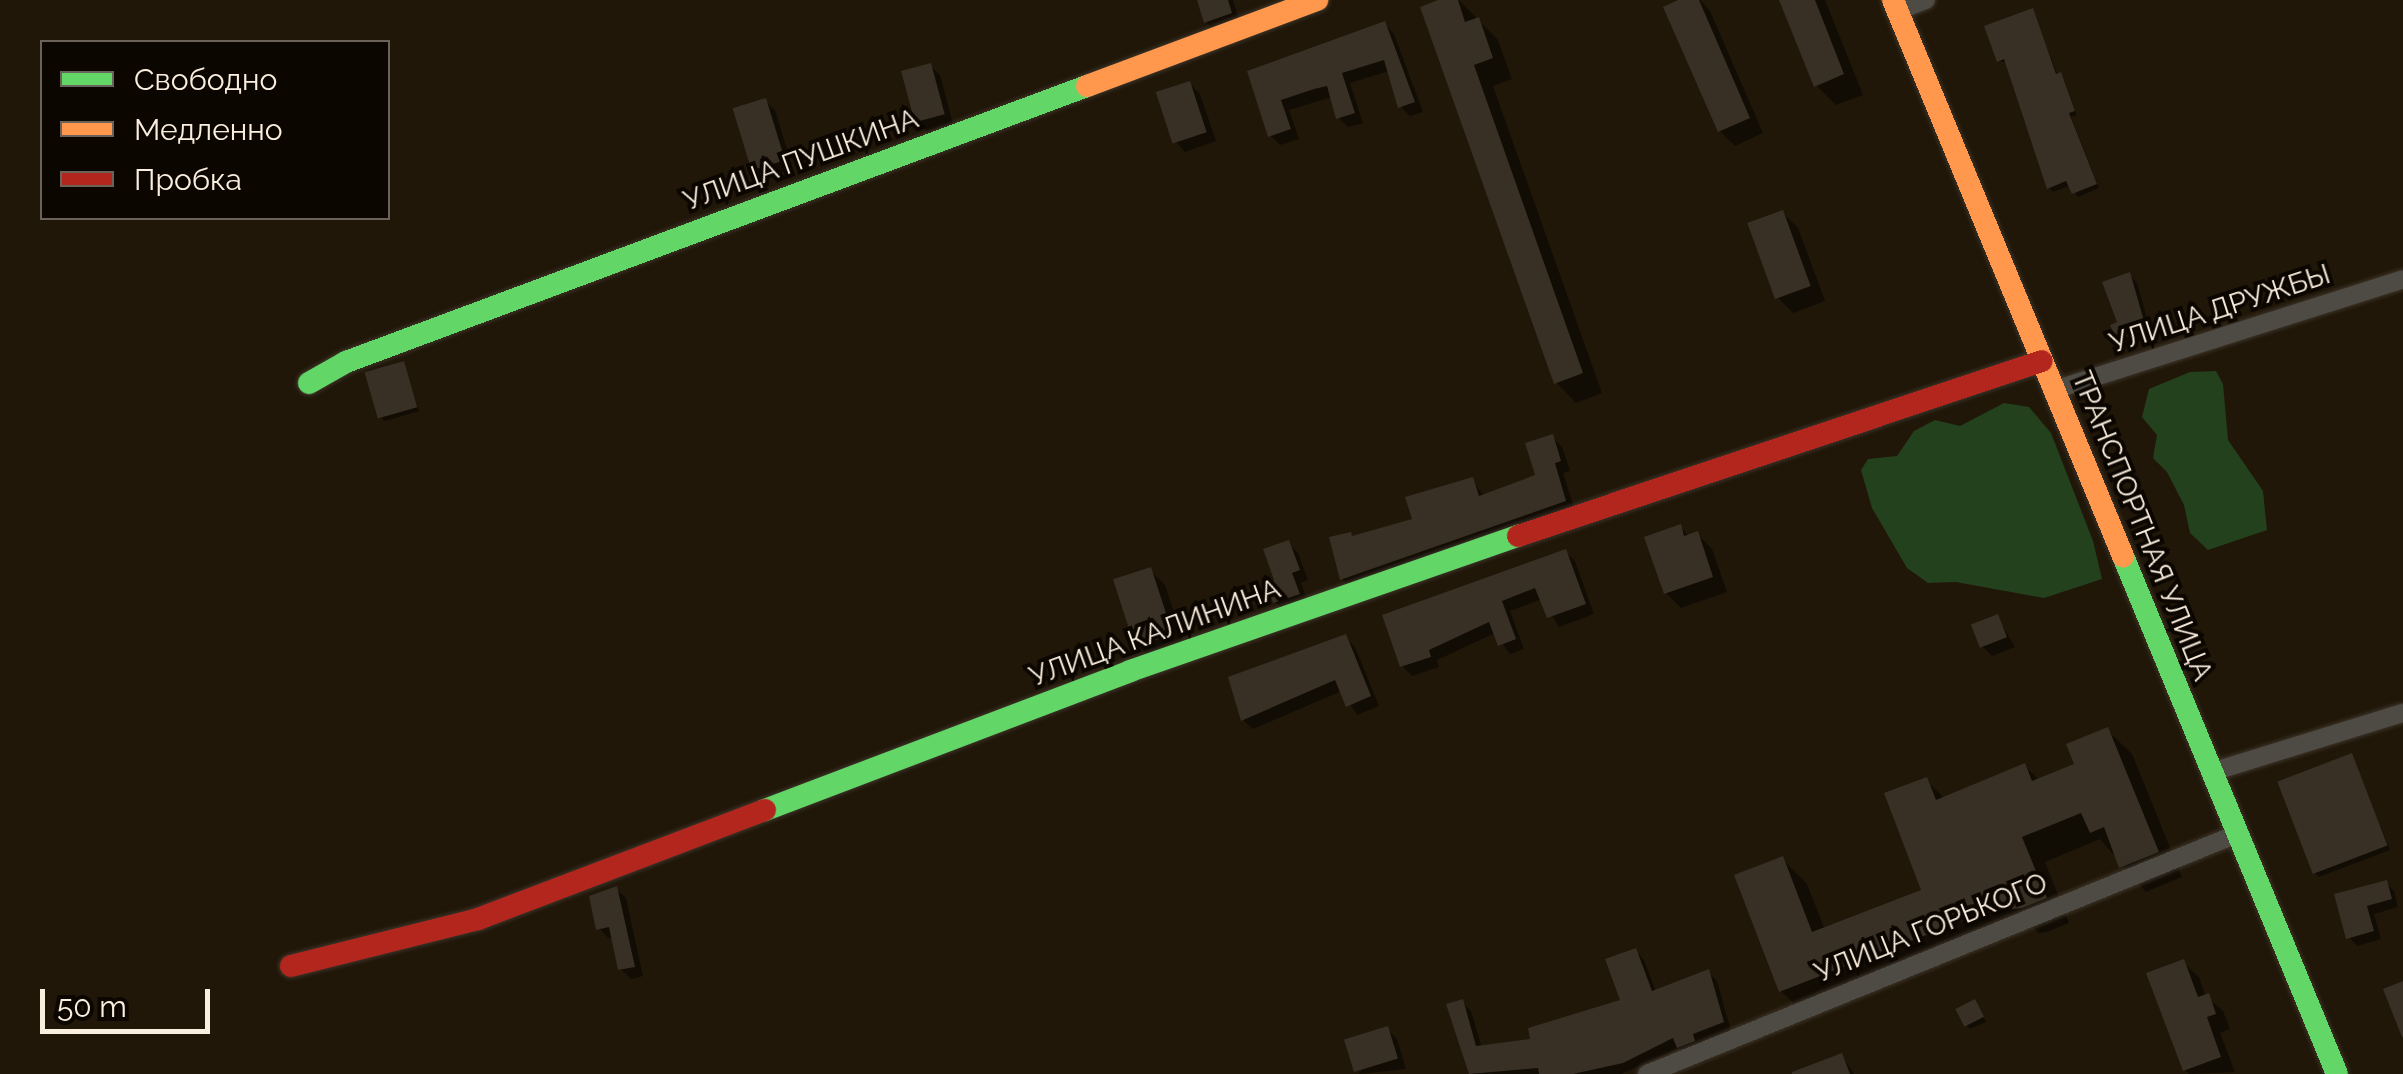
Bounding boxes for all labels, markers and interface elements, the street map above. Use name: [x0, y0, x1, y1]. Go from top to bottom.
legend: [40, 40, 390, 220]
text: Свободно: [134, 62, 277, 97]
street label: УЛИЦА ПУШКИНА: [679, 102, 923, 218]
text: Медленно: [134, 112, 283, 147]
text: Пробка: [134, 162, 242, 197]
street label: УЛИЦА ДРУЖБЫ: [2105, 257, 2335, 361]
street label: ТРАНСПОРТНАЯ УЛИЦА: [2065, 367, 2219, 685]
street label: УЛИЦА КАЛИНИНА: [1025, 572, 1285, 694]
street label: УЛИЦА ГОРЬКОГО: [1809, 866, 2053, 990]
scale bar: [45, 969, 215, 1031]
text: 50 m: [57, 989, 127, 1024]

